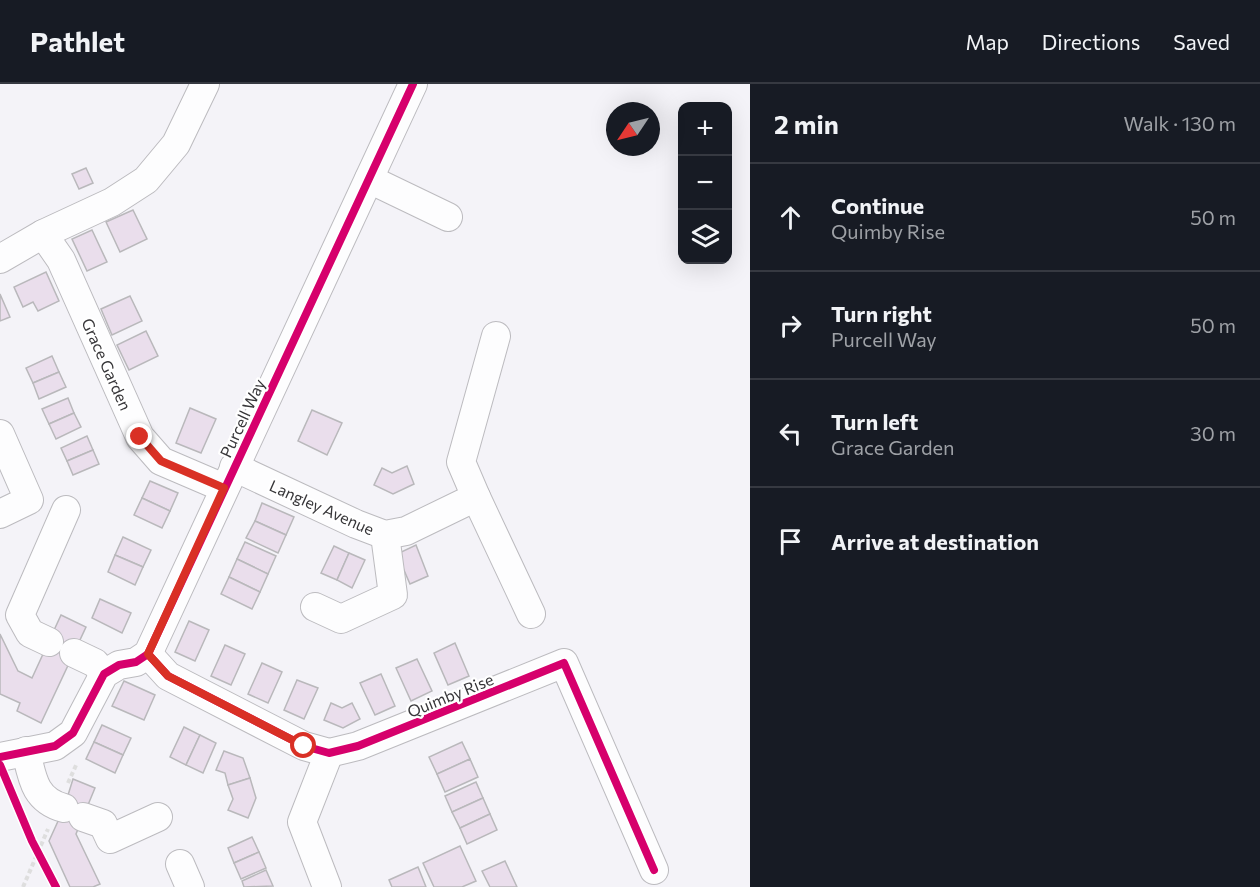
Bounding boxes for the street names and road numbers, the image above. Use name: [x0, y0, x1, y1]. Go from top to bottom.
street label: Grace Garden: [78, 315, 136, 413]
street label: Purcell Way: [216, 376, 268, 460]
street label: Langley Avenue: [267, 475, 377, 539]
street label: Quimby Rise: [404, 669, 496, 721]

